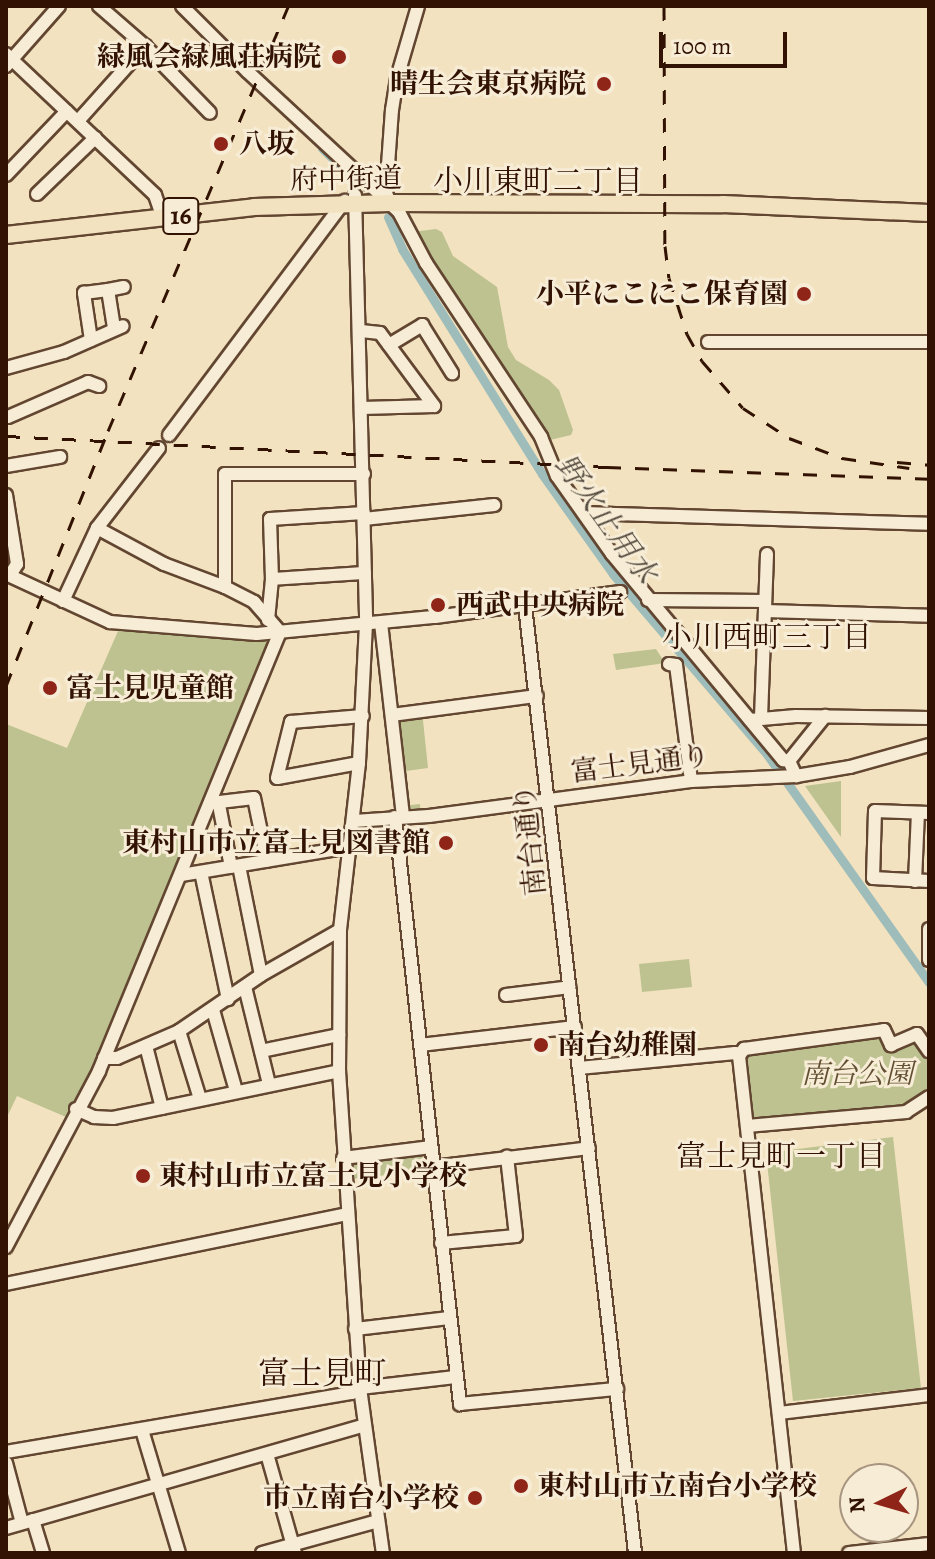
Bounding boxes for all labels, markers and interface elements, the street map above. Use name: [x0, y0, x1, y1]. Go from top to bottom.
scale bar: [663, 16, 791, 66]
text: 100 m: [673, 30, 732, 62]
place label: 緑風会緑風荘病院: [97, 40, 321, 74]
marker: 緑風会緑風荘病院: [328, 46, 350, 68]
place label: 晴生会東京病院: [390, 67, 586, 101]
marker: 晴生会東京病院: [593, 73, 615, 95]
place label: 八坂: [239, 127, 295, 161]
marker: 八坂: [210, 133, 232, 155]
street label: 府中街道: [290, 161, 402, 197]
district label: 小川東町二丁目: [433, 163, 643, 199]
road number: 16: [161, 194, 201, 238]
place label: 小平にこにこ保育園: [536, 277, 788, 311]
marker: 小平にこにこ保育園: [795, 285, 813, 303]
water label: 野火止用水: [547, 448, 665, 590]
place label: 西武中央病院: [456, 588, 624, 622]
marker: 西武中央病院: [427, 594, 449, 616]
district label: 小川西町三丁目: [662, 619, 872, 655]
place label: 富士見児童館: [66, 671, 234, 705]
marker: 富士見児童館: [41, 679, 59, 697]
street label: 富士見通り: [568, 739, 712, 789]
street label: 南台通り: [507, 783, 553, 897]
place label: 東村山市立富士見図書館: [122, 826, 430, 860]
marker: 東村山市立富士見図書館: [437, 834, 455, 852]
place label: 南台幼稚園: [557, 1028, 697, 1062]
marker: 南台幼稚園: [532, 1036, 550, 1054]
park label: 南台公園: [801, 1057, 913, 1091]
district label: 富士見町一丁目: [676, 1138, 886, 1174]
place label: 東村山市立富士見小学校: [159, 1159, 467, 1193]
marker: 東村山市立富士見小学校: [134, 1167, 152, 1185]
district label: 富士見町: [258, 1354, 386, 1392]
north arrow: [839, 1463, 919, 1543]
place label: 東村山市立南台小学校: [537, 1469, 817, 1503]
marker: 東村山市立南台小学校: [512, 1477, 530, 1495]
place label: 市立南台小学校: [263, 1481, 459, 1515]
marker: 市立南台小学校: [466, 1489, 484, 1507]
text: N: [841, 1496, 873, 1514]

